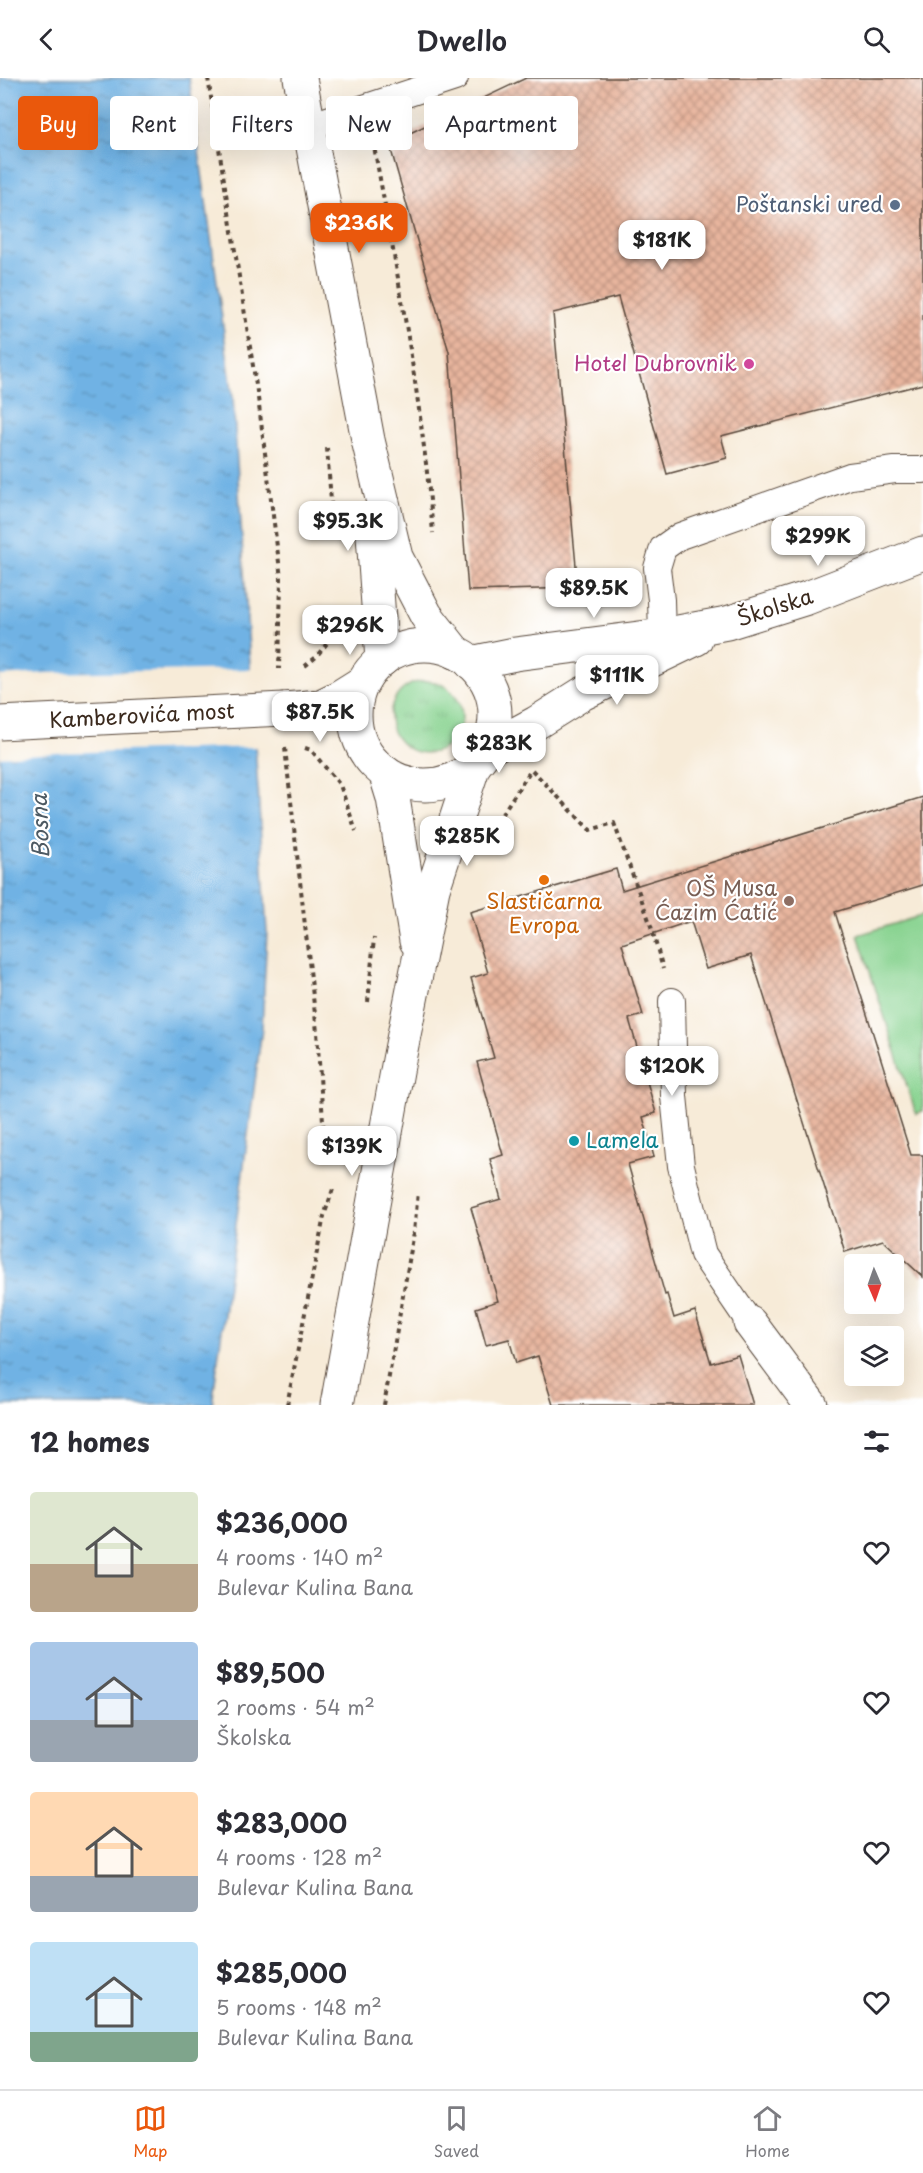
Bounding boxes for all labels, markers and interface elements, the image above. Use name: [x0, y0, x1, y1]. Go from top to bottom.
text: Dwello: [416, 19, 507, 60]
icon: back: [30, 23, 63, 56]
icon: search: [860, 23, 893, 56]
chip: Buy: [18, 96, 98, 150]
chip: Rent: [110, 96, 198, 150]
chip: Filters: [210, 96, 314, 150]
chip: New: [326, 96, 412, 150]
chip: Apartment: [424, 96, 578, 150]
place label: Poštanski ured: [736, 187, 883, 219]
marker: Poštanski ured: [888, 198, 902, 212]
pin: $236K: [317, 203, 401, 254]
text: $236K: [325, 207, 393, 237]
pin: $181K: [620, 220, 704, 271]
text: $181K: [633, 224, 691, 254]
place label: Hotel Dubrovnik: [574, 346, 737, 378]
marker: Hotel Dubrovnik: [742, 357, 756, 371]
pin: $95.3K: [299, 501, 397, 552]
text: $95.3K: [313, 505, 383, 535]
pin: $299K: [776, 516, 860, 567]
text: $299K: [785, 520, 851, 550]
pin: $89.5K: [545, 568, 643, 619]
text: $89.5K: [559, 572, 629, 602]
street label: Školska: [732, 579, 817, 633]
pin: $296K: [308, 605, 392, 656]
text: $296K: [316, 609, 384, 639]
pin: $111K: [575, 655, 659, 706]
text: $111K: [589, 659, 645, 689]
pin: $87.5K: [271, 692, 369, 743]
street label: Kamberovića most: [49, 693, 235, 735]
text: $87.5K: [286, 696, 354, 726]
pin: $283K: [457, 723, 541, 774]
text: $283K: [466, 727, 532, 757]
water label: Bosna: [21, 792, 56, 859]
pin: $285K: [425, 816, 509, 867]
text: $285K: [434, 820, 500, 850]
place label: OŠ Musa Ćazim Ćatić: [655, 871, 777, 927]
marker: Slastičarna Evropa: [537, 873, 551, 887]
place label: Slastičarna Evropa: [486, 884, 603, 940]
marker: OŠ Musa Ćazim Ćatić: [782, 894, 796, 908]
pin: $120K: [630, 1046, 714, 1097]
text: $120K: [639, 1050, 705, 1080]
place label: Lamela: [586, 1123, 659, 1155]
pin: $139K: [310, 1126, 394, 1177]
text: $139K: [322, 1130, 382, 1160]
marker: Lamela: [567, 1134, 581, 1148]
north arrow: [844, 1254, 904, 1314]
map controls: [844, 1254, 904, 1386]
button: layers: [844, 1326, 904, 1386]
text: 12 homes: [30, 1422, 150, 1461]
icon: filters: [860, 1425, 893, 1458]
text: $236,000: [216, 1503, 348, 1542]
icon: home: [78, 1516, 150, 1588]
icon: heart: [860, 1536, 893, 1569]
text: 4 rooms · 140 m²: [216, 1542, 383, 1572]
text: Bulevar Kulina Bana: [216, 1572, 413, 1602]
text: $89,500: [216, 1653, 325, 1692]
icon: home: [78, 1666, 150, 1738]
icon: heart: [860, 1686, 893, 1719]
text: 2 rooms · 54 m²: [216, 1692, 375, 1722]
text: Školska: [216, 1722, 291, 1752]
text: $283,000: [216, 1803, 347, 1842]
icon: home: [78, 1816, 150, 1888]
icon: heart: [860, 1836, 893, 1869]
text: 4 rooms · 128 m²: [216, 1842, 382, 1872]
text: Bulevar Kulina Bana: [216, 1872, 413, 1902]
text: $285,000: [216, 1953, 347, 1992]
icon: home: [78, 1966, 150, 2038]
icon: heart: [860, 1986, 893, 2019]
text: 5 rooms · 148 m²: [216, 1992, 382, 2022]
text: Bulevar Kulina Bana: [216, 2022, 413, 2052]
tab: Map: [133, 2102, 167, 2162]
tab: Saved: [434, 2102, 479, 2162]
tab: Home: [745, 2102, 790, 2162]

